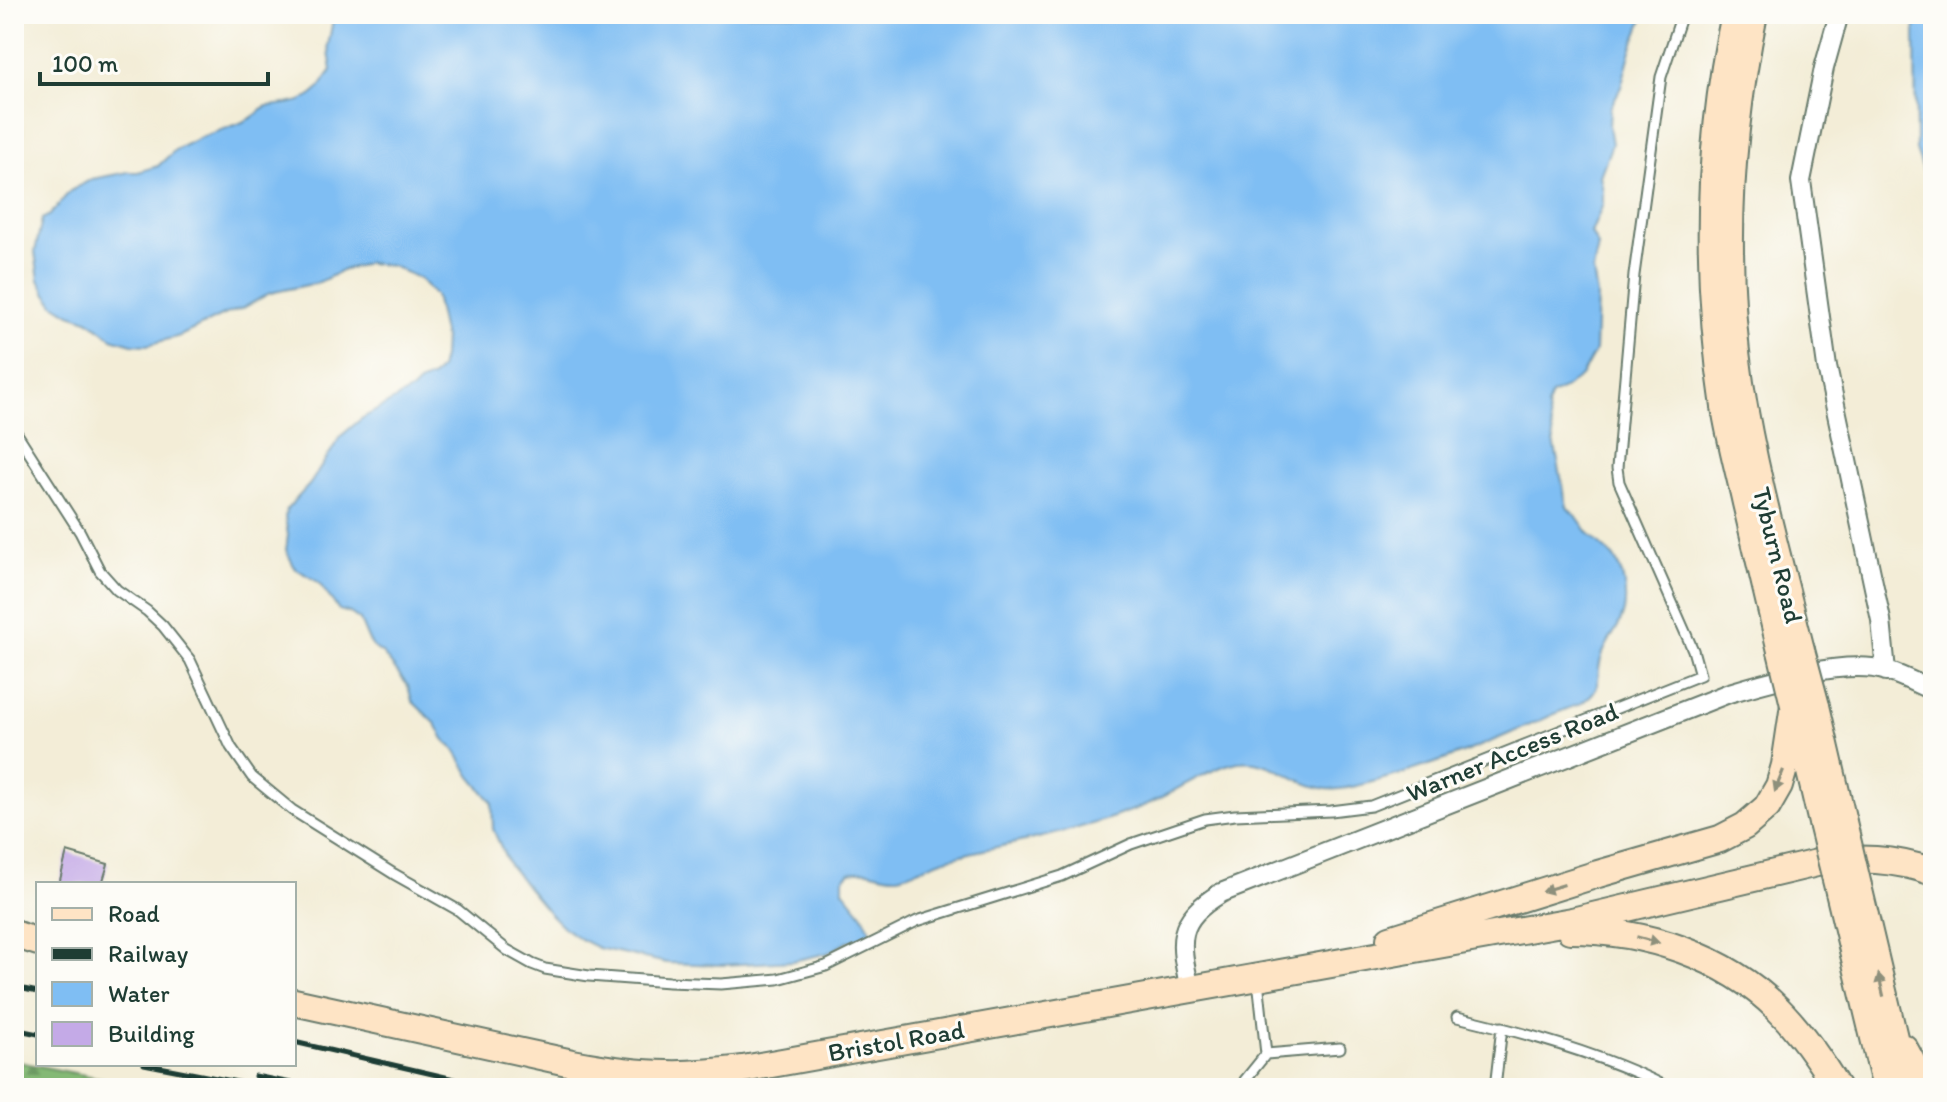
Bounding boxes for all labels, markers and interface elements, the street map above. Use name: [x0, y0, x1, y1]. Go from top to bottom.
scale bar: [40, 36, 268, 86]
text: 100 m: [52, 49, 118, 78]
street label: Tyburn Road: [1746, 484, 1810, 627]
street label: Warner Access Road: [1402, 695, 1623, 809]
one-way arrow: [1772, 769, 1785, 793]
legend: [36, 882, 296, 1066]
one-way arrow: [1540, 882, 1564, 895]
text: Road: [108, 899, 160, 928]
one-way arrow: [1635, 934, 1660, 946]
text: Railway: [108, 939, 189, 968]
one-way arrow: [1874, 972, 1887, 997]
text: Water: [108, 979, 170, 1008]
street label: Bristol Road: [825, 1013, 967, 1069]
text: Building: [108, 1019, 195, 1048]

